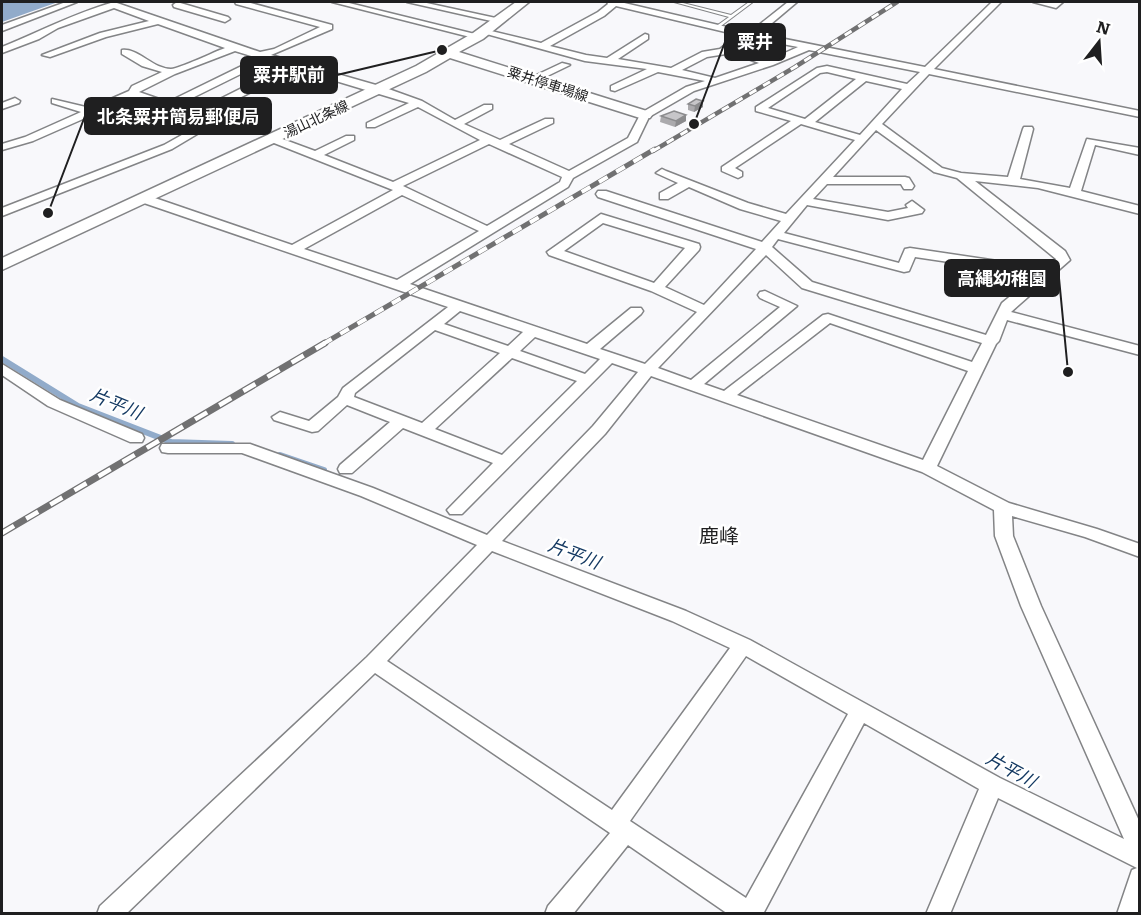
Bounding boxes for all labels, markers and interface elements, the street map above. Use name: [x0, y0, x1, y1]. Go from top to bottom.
north arrow: [1069, 12, 1129, 72]
text: N: [1094, 13, 1114, 40]
callout: 粟井: [725, 24, 785, 60]
text: 粟井: [737, 27, 773, 54]
callout: 粟井駅前: [241, 57, 337, 93]
text: 粟井駅前: [253, 60, 325, 87]
street label: 粟井停車場線: [505, 61, 591, 106]
street label: 湯山北条線: [280, 94, 352, 142]
callout: 北条粟井簡易郵便局: [85, 98, 271, 134]
text: 北条粟井簡易郵便局: [97, 102, 259, 129]
callout: 高縄幼稚園: [945, 260, 1059, 296]
text: 高縄幼稚園: [957, 264, 1047, 291]
water label: 片平川: [86, 380, 149, 426]
district label: 鹿峰: [699, 519, 739, 549]
water label: 片平川: [544, 530, 606, 576]
water label: 片平川: [982, 744, 1044, 795]

